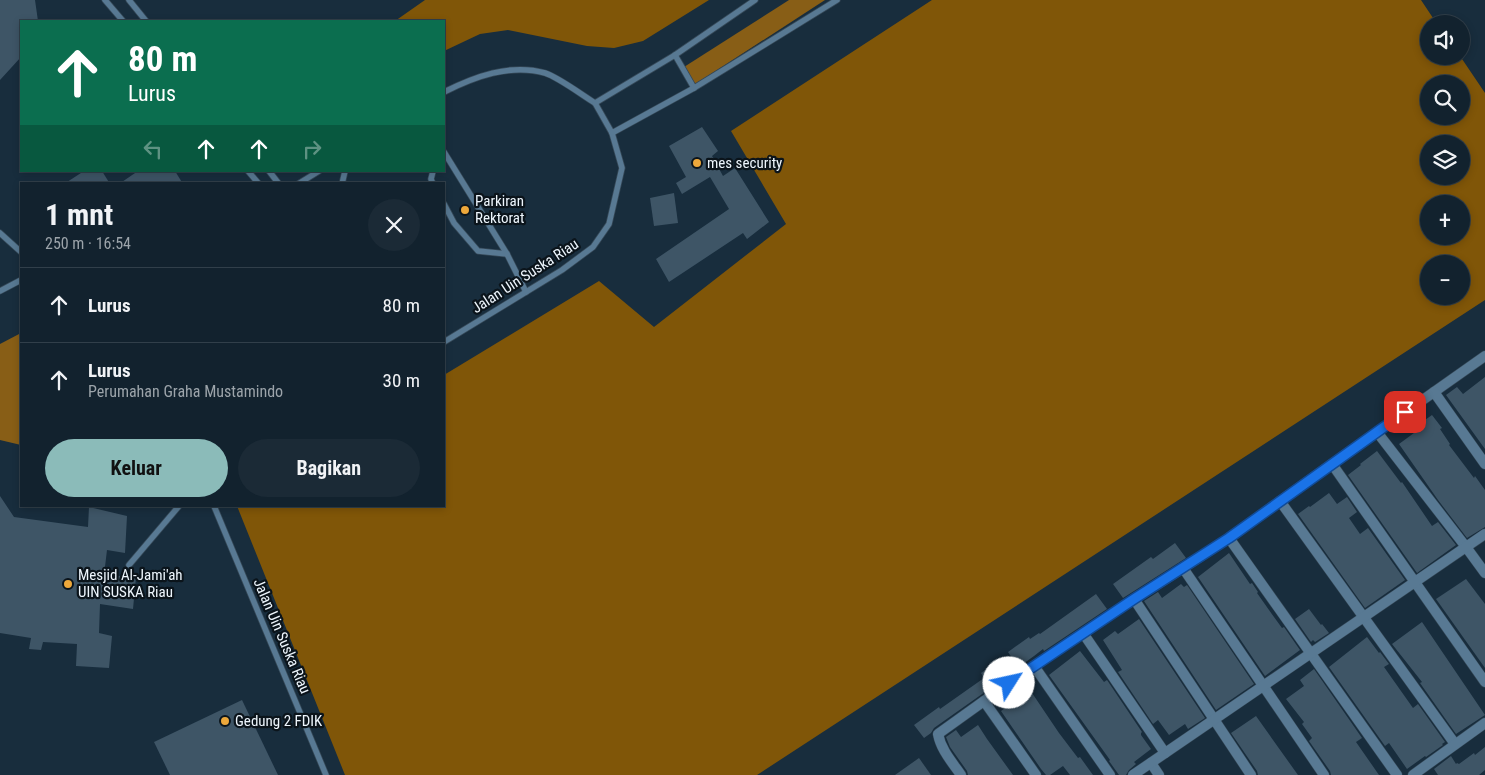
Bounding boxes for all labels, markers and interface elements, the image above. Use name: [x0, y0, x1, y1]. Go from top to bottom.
map controls: [1420, 15, 1470, 305]
button: sound: [1420, 15, 1470, 65]
text: 80 m: [128, 39, 197, 80]
icon: ahead: [45, 40, 110, 105]
button: search: [1420, 75, 1470, 125]
text: Lurus: [128, 81, 176, 106]
icon: left: [139, 135, 167, 163]
icon: ahead: [192, 135, 220, 163]
icon: ahead: [245, 135, 273, 163]
icon: right: [298, 135, 326, 163]
button: layers: [1420, 135, 1470, 185]
place label: mes security: [707, 154, 782, 172]
marker: mes security: [691, 157, 703, 169]
place label: Parkiran Rektorat: [475, 192, 524, 227]
button: +: [1420, 195, 1470, 245]
text: 1 mnt: [45, 197, 113, 232]
button: close: [368, 199, 420, 251]
marker: Parkiran Rektorat: [459, 204, 471, 216]
text: 250 m · 16:54: [45, 234, 131, 253]
street label: Jalan Uin Suska Riau: [468, 235, 582, 317]
button: −: [1420, 255, 1470, 305]
icon: ahead: [45, 291, 73, 319]
text: Lurus: [88, 294, 131, 317]
text: 80 m: [383, 294, 420, 317]
text: Lurus: [88, 359, 131, 382]
icon: ahead: [45, 366, 73, 394]
text: 30 m: [383, 369, 420, 392]
text: Perumahan Graha Mustamindo: [88, 382, 283, 401]
pin: [1384, 391, 1426, 433]
icon: arrive: [1391, 398, 1419, 426]
button: Keluar: [45, 439, 228, 497]
button: Bagikan: [238, 439, 420, 497]
place label: Mesjid Al-Jami'ah UIN SUSKA Riau: [78, 566, 183, 601]
street label: Jalan Uin Suska Riau: [250, 576, 314, 696]
marker: Mesjid Al-Jami'ah UIN SUSKA Riau: [62, 578, 74, 590]
position arrow: [982, 656, 1034, 708]
place label: Gedung 2 FDIK: [235, 712, 323, 730]
marker: Gedung 2 FDIK: [219, 715, 231, 727]

